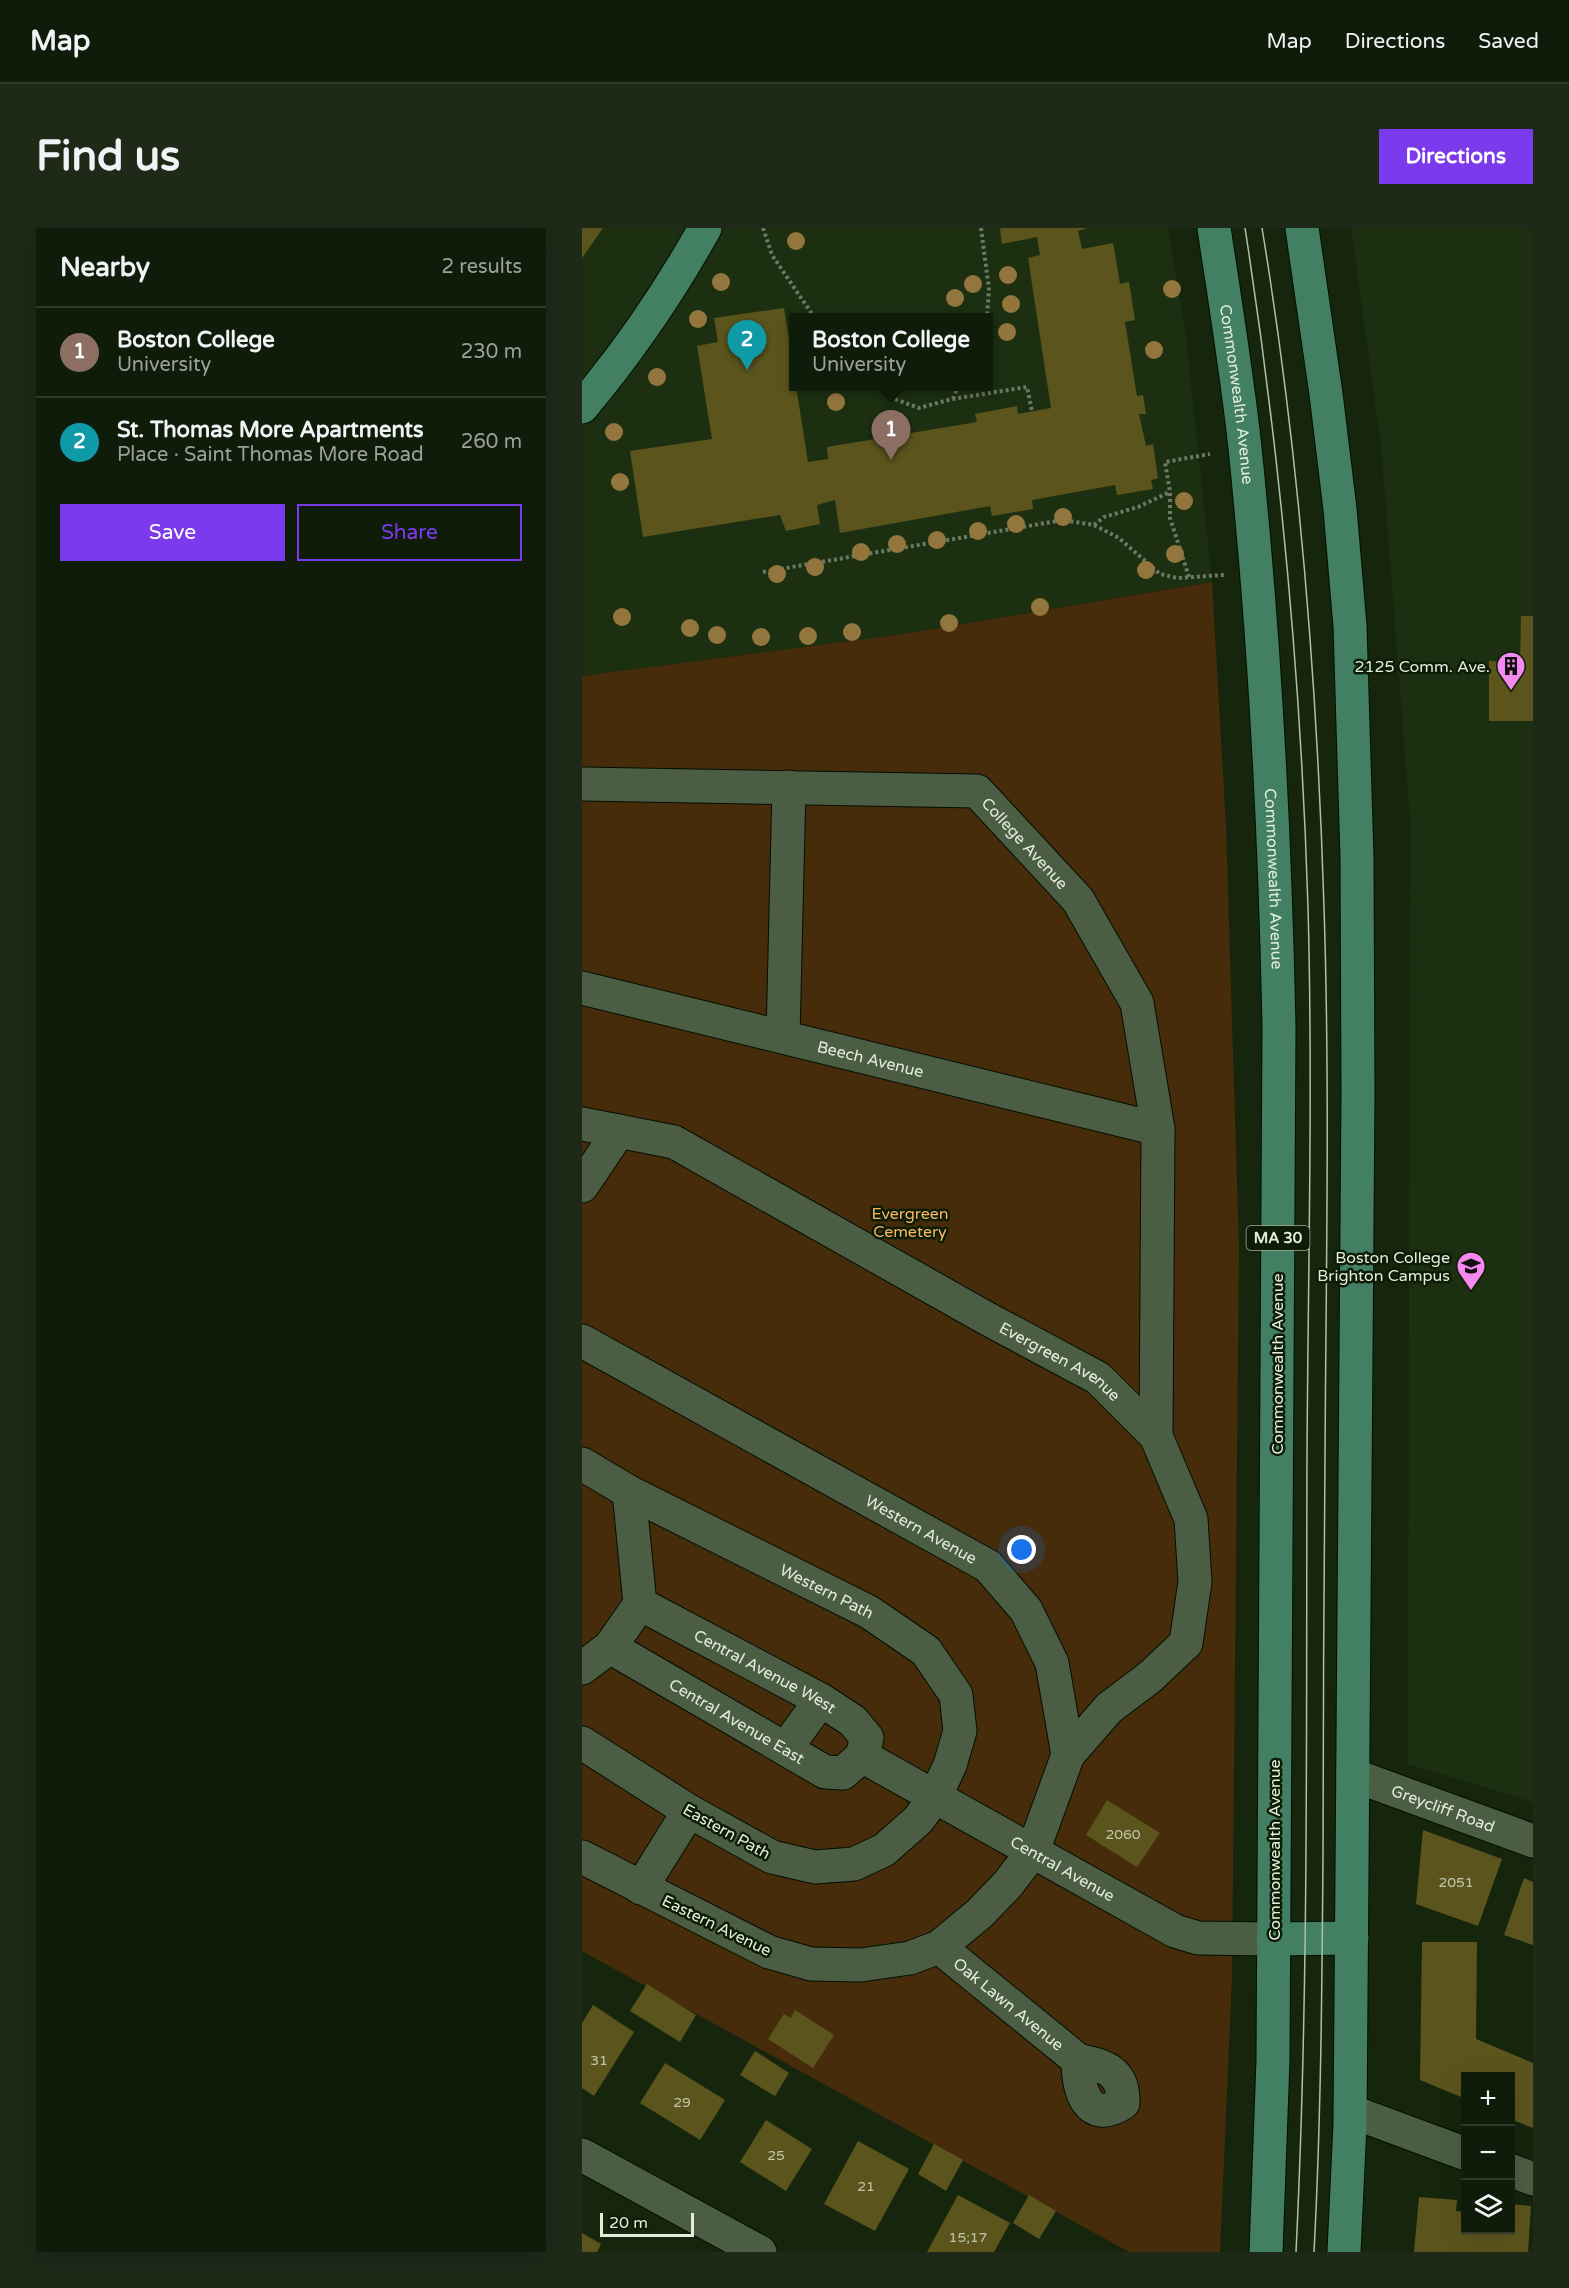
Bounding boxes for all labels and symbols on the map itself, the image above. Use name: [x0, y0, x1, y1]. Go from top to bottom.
street label: Commonwealth Avenue: [1215, 303, 1258, 485]
pin: 2: [728, 320, 766, 370]
pin: 1: [872, 410, 910, 460]
building icon: 2125 Comm. Ave.: [1495, 650, 1527, 692]
place label: 2125 Comm. Ave.: [1354, 657, 1490, 677]
street label: Commonwealth Avenue: [1260, 788, 1287, 970]
street label: College Avenue: [977, 794, 1072, 894]
street label: Beech Avenue: [815, 1037, 926, 1082]
park label: Evergreen Cemetery: [871, 1204, 949, 1242]
road number: MA 30: [1246, 1226, 1310, 1250]
place label: Boston College Brighton Campus: [1317, 1248, 1450, 1286]
school or university icon: Boston College Brighton Campus: [1455, 1250, 1487, 1292]
street label: Commonwealth Avenue: [1268, 1273, 1288, 1455]
street label: Evergreen Avenue: [996, 1318, 1124, 1406]
street label: Western Avenue: [862, 1491, 980, 1569]
your location: [1007, 1535, 1036, 1564]
street label: Western Path: [776, 1560, 877, 1624]
street label: Central Avenue West: [690, 1625, 840, 1718]
street label: Central Avenue East: [665, 1675, 808, 1769]
street label: Commonwealth Avenue: [1265, 1759, 1285, 1941]
street label: Greycliff Road: [1388, 1781, 1497, 1837]
street label: Eastern Path: [679, 1800, 774, 1864]
house number: 2060: [1105, 1826, 1141, 1843]
street label: Central Avenue: [1007, 1832, 1118, 1906]
house number: 2051: [1438, 1874, 1474, 1891]
street label: Eastern Avenue: [659, 1891, 774, 1961]
street label: Oak Lawn Avenue: [949, 1954, 1068, 2055]
house number: 31: [590, 2052, 608, 2069]
house number: 29: [673, 2094, 691, 2111]
house number: 25: [767, 2147, 785, 2164]
house number: 21: [857, 2178, 875, 2195]
scale bar: [600, 2210, 694, 2238]
house number: 15;17: [949, 2229, 987, 2246]

